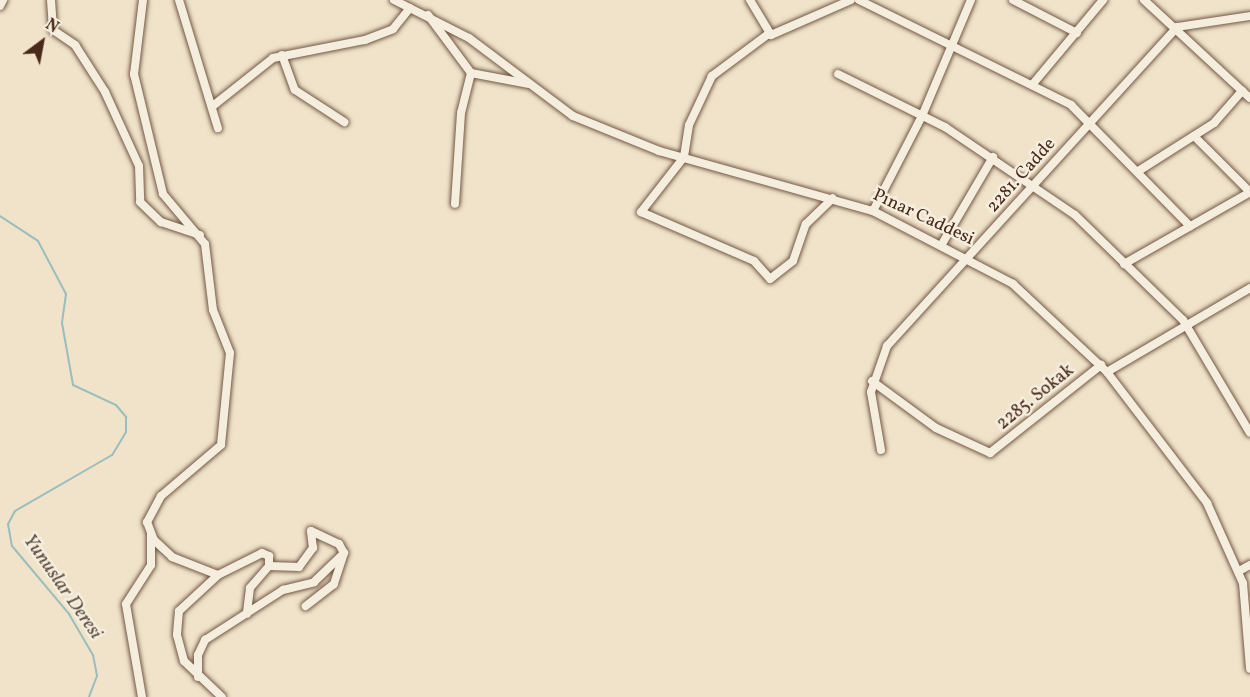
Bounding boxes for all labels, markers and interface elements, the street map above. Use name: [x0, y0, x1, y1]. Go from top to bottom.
north arrow: [12, 12, 72, 72]
text: N: [41, 14, 62, 39]
street label: 2281. Cadde: [983, 134, 1061, 218]
street label: Pınar Caddesi: [869, 185, 977, 251]
street label: 2285. Sokak: [993, 360, 1079, 436]
water label: Yunuslar Deresi: [17, 530, 107, 644]

